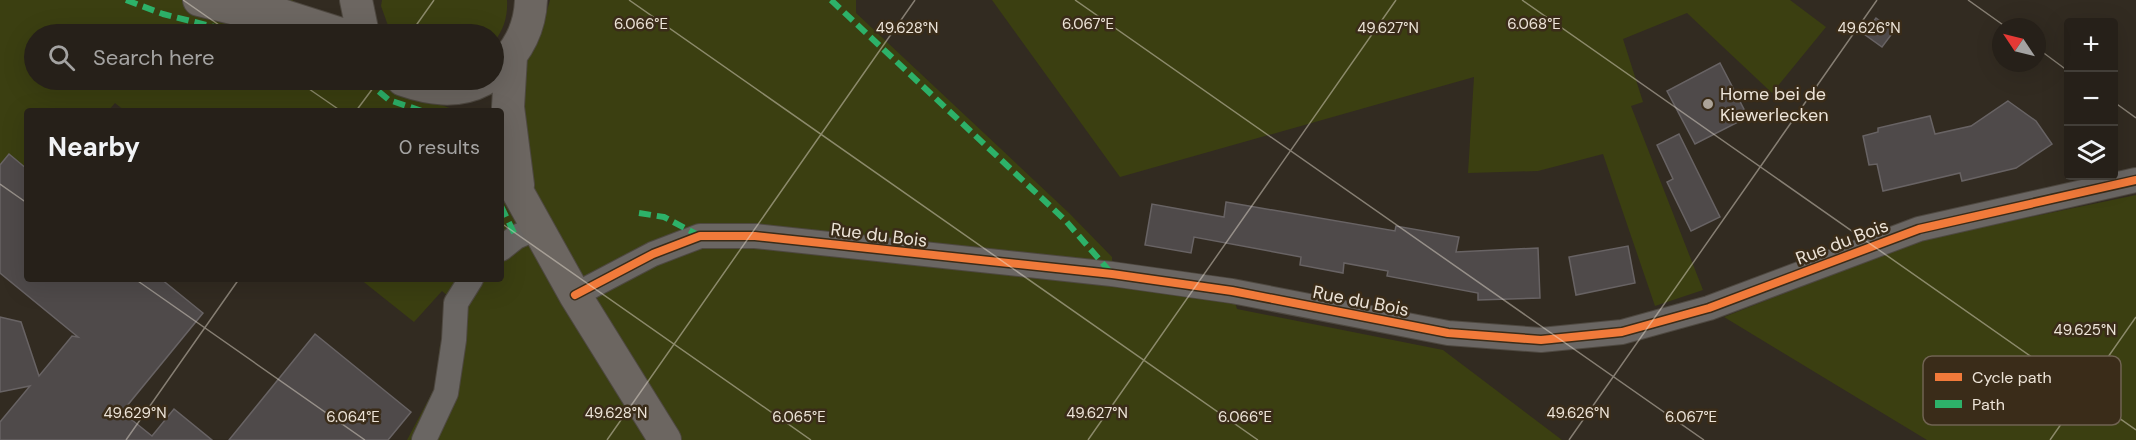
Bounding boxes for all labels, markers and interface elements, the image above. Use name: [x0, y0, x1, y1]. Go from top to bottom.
text: 6.066°E: [614, 14, 668, 34]
text: 6.067°E: [1062, 14, 1114, 34]
text: 6.068°E: [1507, 14, 1561, 34]
text: 49.628°N: [876, 18, 938, 38]
text: 49.627°N: [1357, 18, 1419, 38]
text: 49.626°N: [1837, 18, 1901, 38]
north arrow: [1992, 18, 2046, 72]
map controls: [2064, 18, 2118, 180]
button: +: [2064, 18, 2118, 72]
search box: [24, 24, 504, 90]
icon: search: [45, 41, 78, 74]
text: Search here: [93, 43, 214, 72]
button: −: [2064, 72, 2118, 126]
place label: Home bei de Kiewerlecken: [1720, 82, 1829, 127]
marker: Home bei de Kiewerlecken: [1701, 97, 1715, 111]
button: layers: [2064, 126, 2118, 180]
text: Nearby: [48, 130, 140, 164]
text: 0 results: [399, 134, 480, 160]
street label: Rue du Bois: [1792, 213, 1892, 271]
street label: Rue du Bois: [829, 217, 929, 253]
street label: Rue du Bois: [1311, 280, 1411, 322]
text: 49.625°N: [2054, 320, 2116, 340]
legend: [1923, 356, 2121, 425]
text: Cycle path: [1972, 367, 2052, 388]
text: Path: [1972, 394, 2005, 415]
text: 49.629°N: [103, 403, 167, 423]
text: 49.628°N: [585, 403, 647, 423]
text: 49.627°N: [1066, 403, 1128, 423]
text: 49.626°N: [1546, 403, 1610, 423]
text: 6.064°E: [326, 407, 380, 427]
text: 6.065°E: [772, 407, 826, 427]
text: 6.066°E: [1218, 407, 1272, 427]
text: 6.067°E: [1665, 407, 1717, 427]

